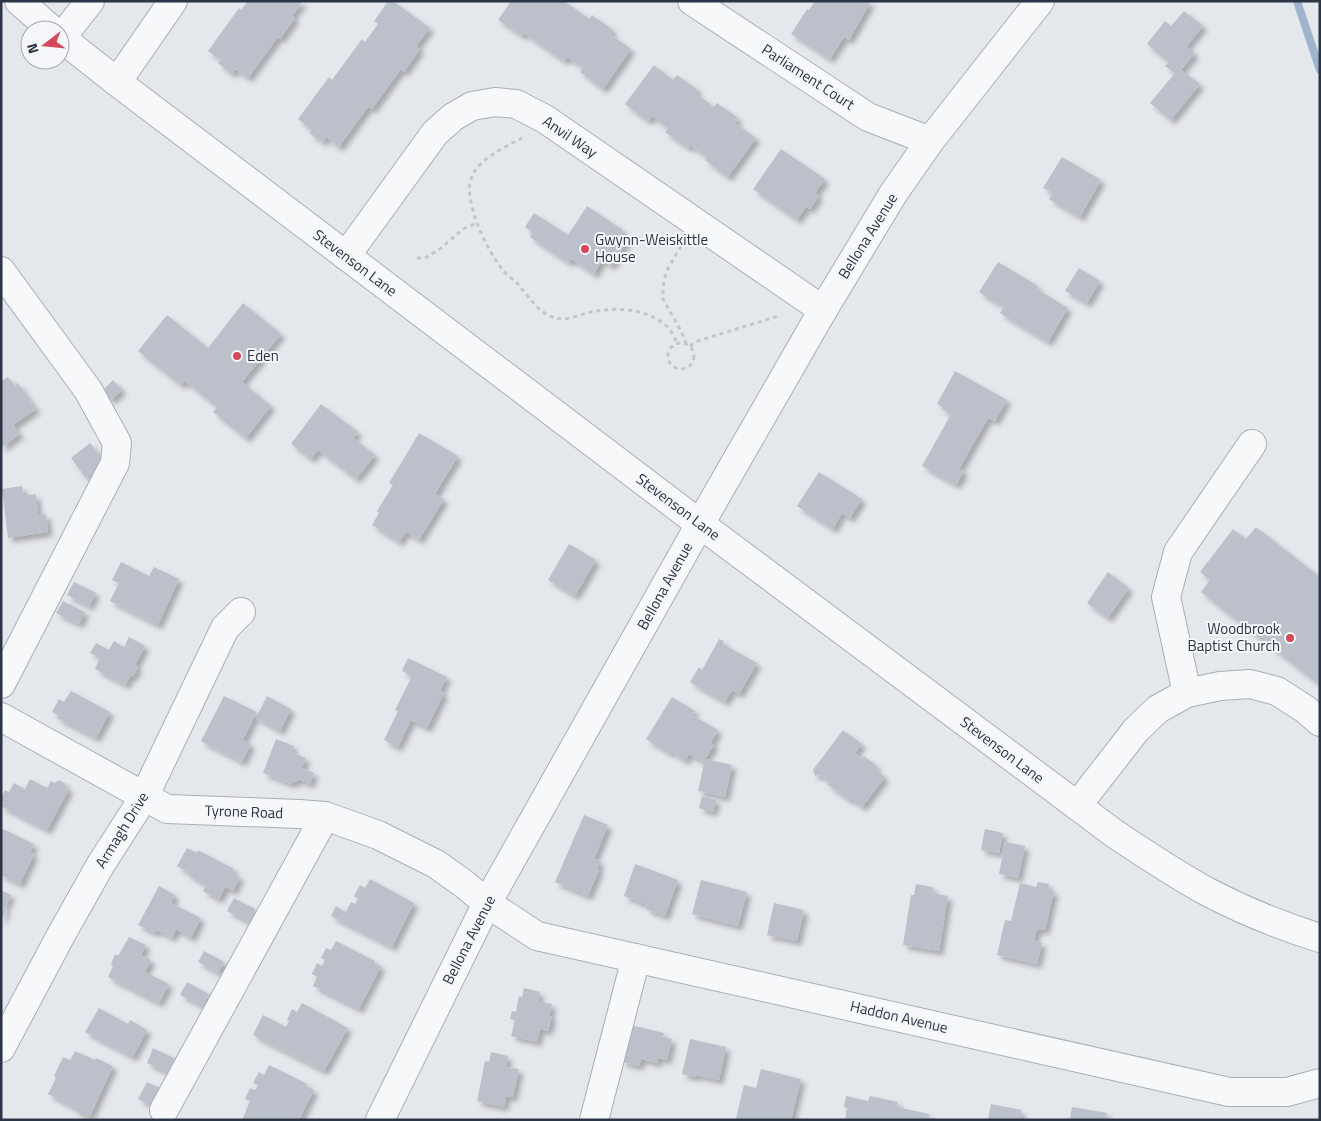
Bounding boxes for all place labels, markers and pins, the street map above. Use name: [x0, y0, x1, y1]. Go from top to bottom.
place label: Gwynn-Weiskittle House: [595, 228, 708, 268]
marker: Gwynn-Weiskittle House: [579, 243, 591, 255]
place label: Eden: [247, 344, 279, 367]
marker: Eden: [231, 350, 243, 362]
place label: Woodbrook Baptist Church: [1187, 617, 1280, 657]
marker: Woodbrook Baptist Church: [1284, 632, 1296, 644]

